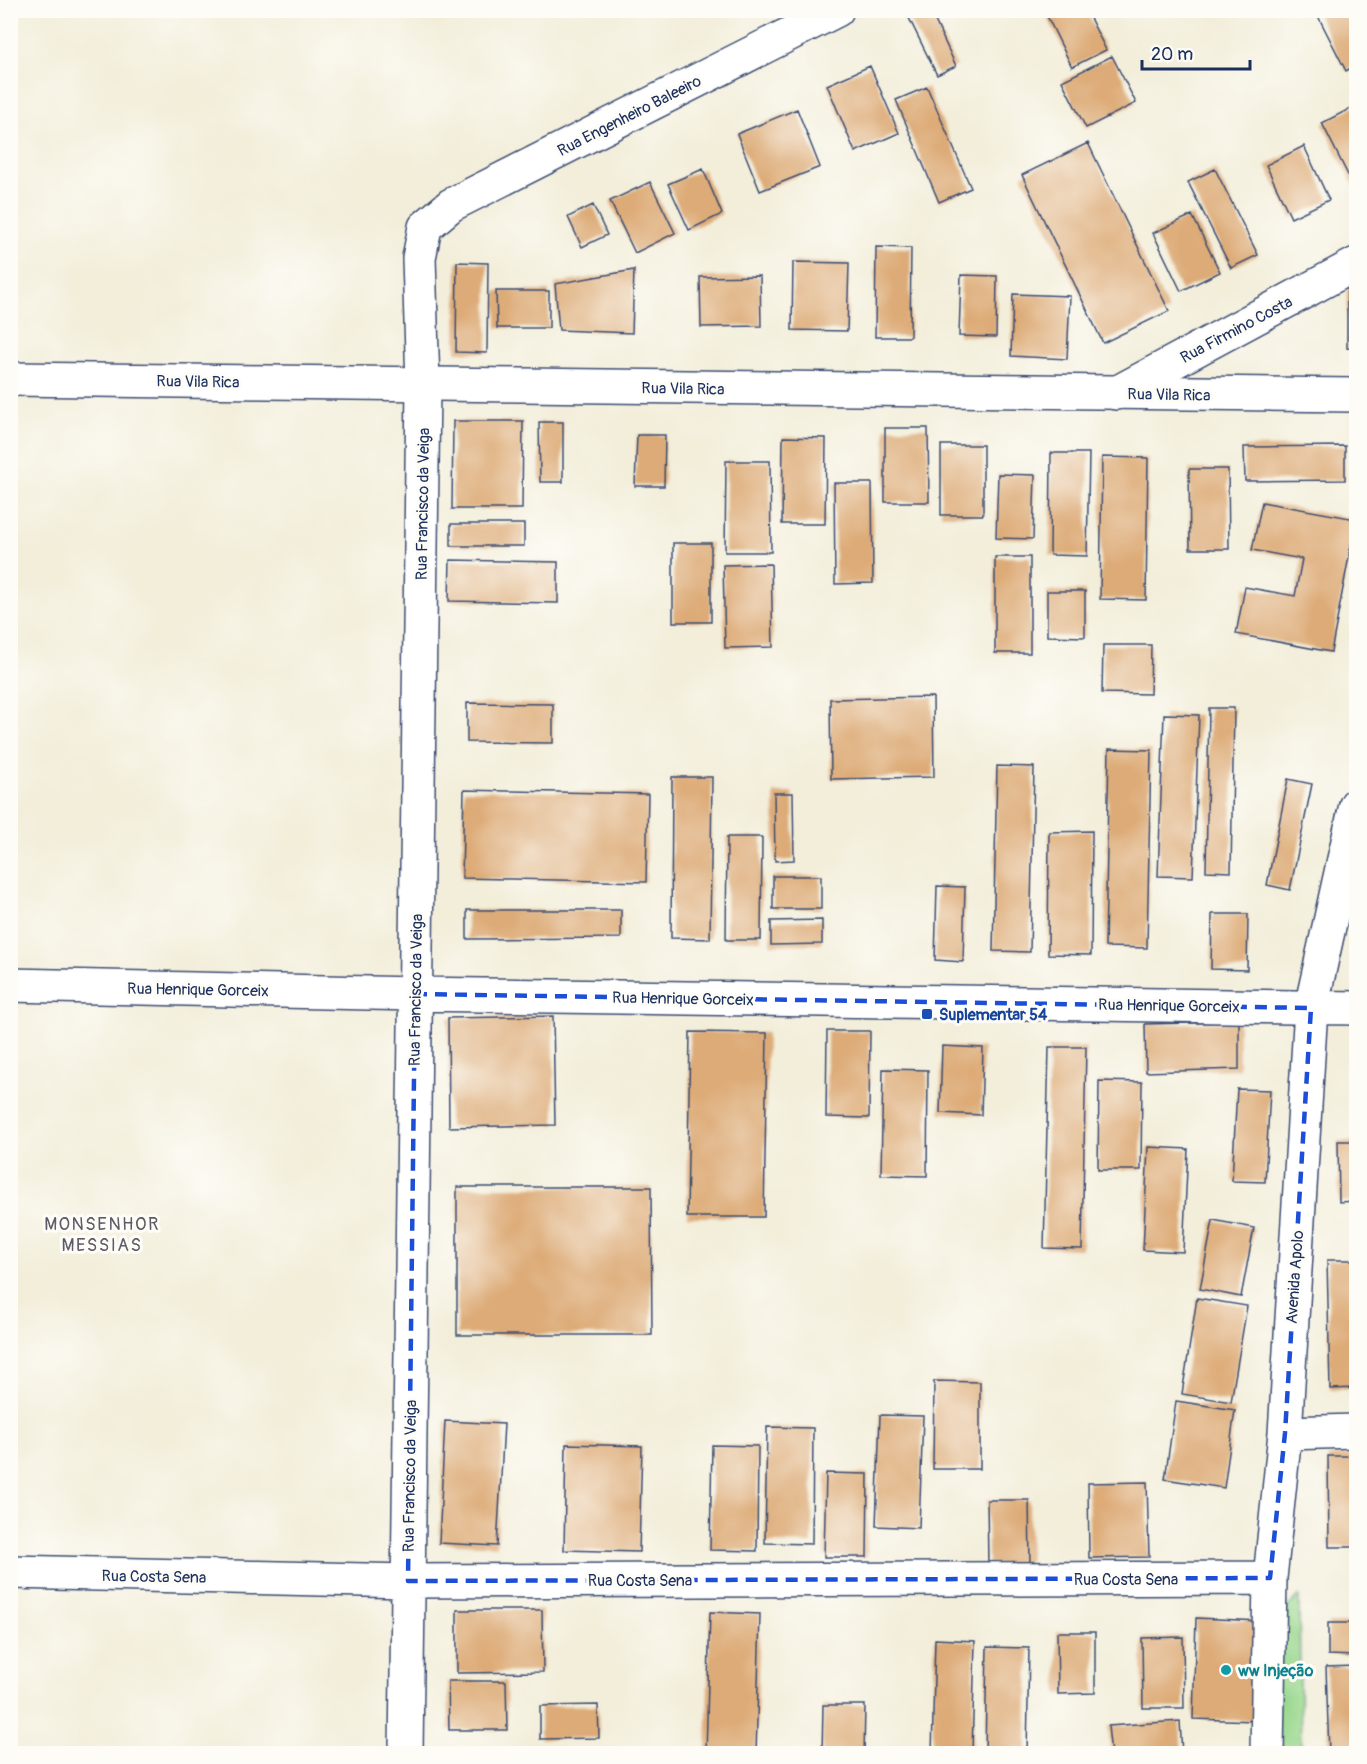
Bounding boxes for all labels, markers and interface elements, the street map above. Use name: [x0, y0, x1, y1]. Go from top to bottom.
scale bar: [1142, 33, 1250, 71]
text: 20 m: [1151, 43, 1193, 66]
street label: Rua Engenheiro Baleeiro: [554, 71, 705, 161]
street label: Rua Firmino Costa: [1177, 292, 1296, 368]
street label: Rua Vila Rica: [156, 371, 240, 393]
street label: Rua Vila Rica: [641, 378, 725, 400]
street label: Rua Vila Rica: [1127, 384, 1211, 406]
street label: Rua Francisco da Veiga: [412, 428, 434, 580]
street label: Rua Francisco da Veiga: [405, 914, 427, 1066]
street label: Rua Henrique Gorceix: [127, 979, 269, 1001]
street label: Rua Henrique Gorceix: [612, 988, 754, 1010]
street label: Rua Henrique Gorceix: [1098, 995, 1240, 1017]
place label: Suplementar 54: [939, 1005, 1048, 1025]
marker: Suplementar 54: [920, 1007, 934, 1021]
district label: MONSENHOR MESSIAS: [44, 1213, 160, 1257]
street label: Avenida Apolo: [1282, 1229, 1308, 1325]
street label: Rua Francisco da Veiga: [399, 1400, 421, 1552]
street label: Rua Costa Sena: [102, 1566, 206, 1588]
street label: Rua Costa Sena: [1074, 1570, 1178, 1590]
street label: Rua Costa Sena: [588, 1571, 692, 1591]
place label: ww Injeção: [1238, 1661, 1314, 1681]
marker: ww Injeção: [1219, 1663, 1233, 1677]

